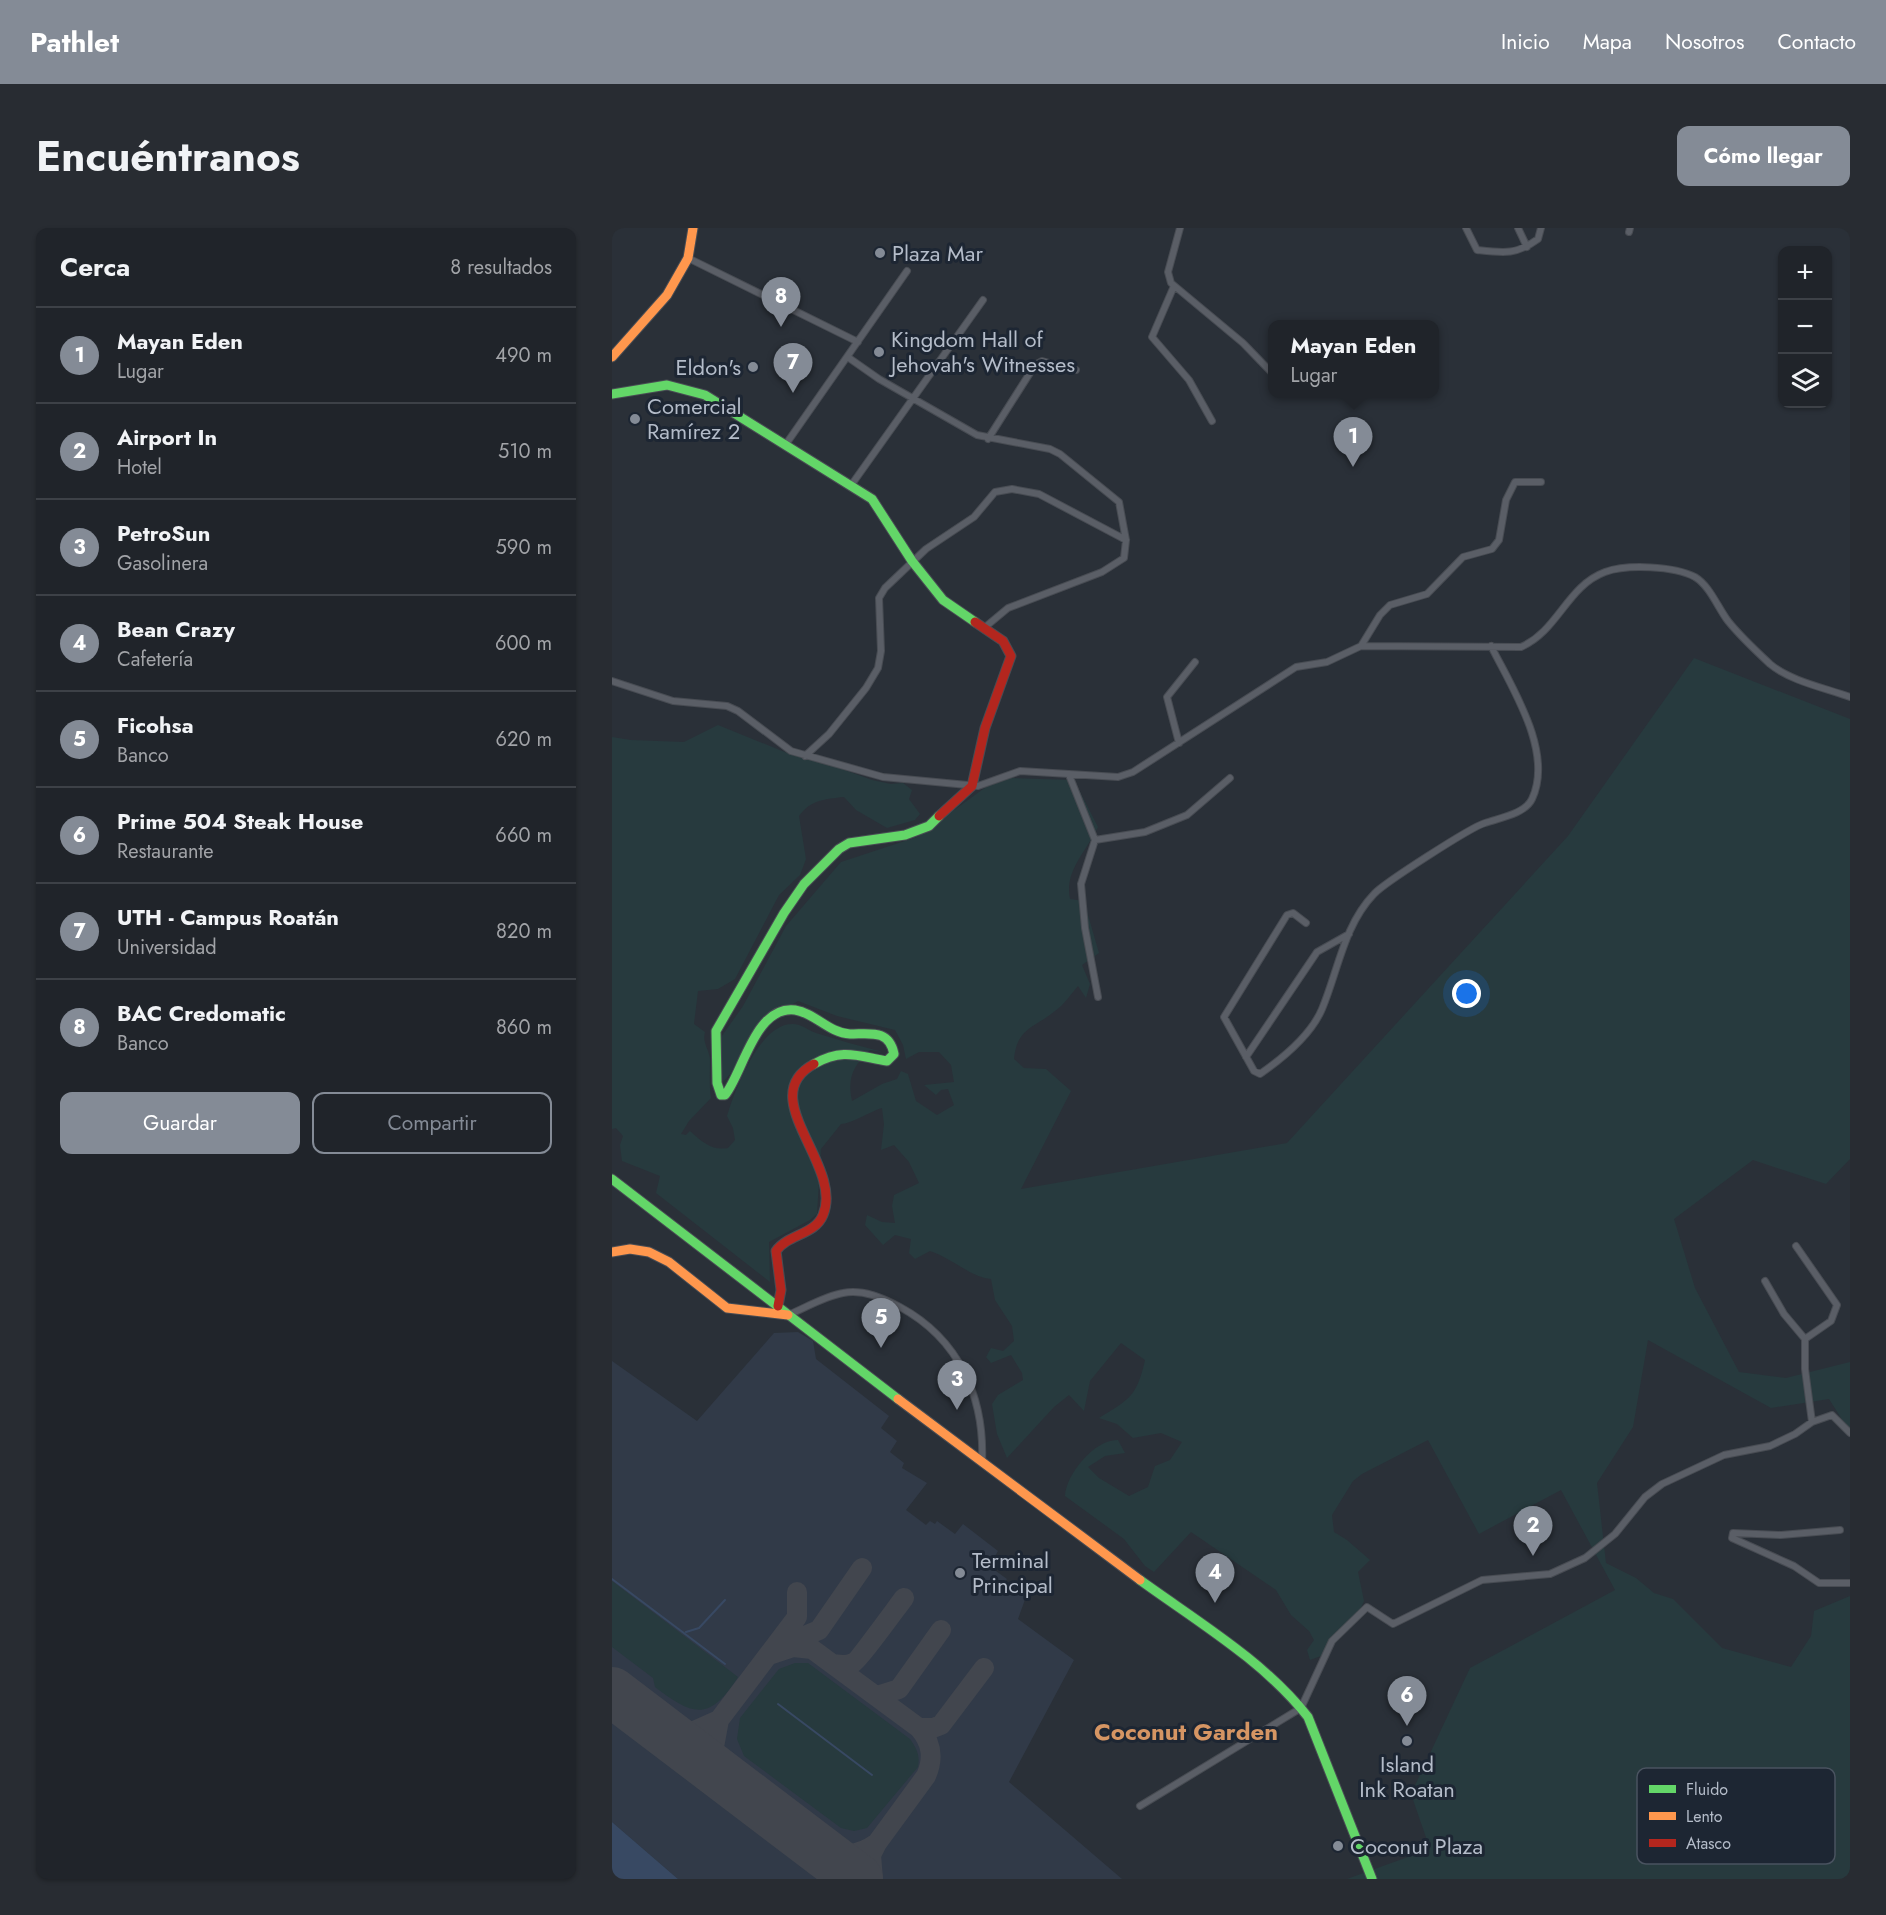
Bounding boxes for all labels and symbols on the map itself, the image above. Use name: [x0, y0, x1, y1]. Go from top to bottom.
place label: Plaza Mar: [892, 237, 983, 269]
marker: Plaza Mar: [873, 246, 887, 260]
pin: 8: [762, 278, 800, 327]
place label: Kingdom Hall of Jehovah's Witnesses: [888, 323, 1075, 380]
pin: 7: [774, 344, 813, 393]
marker: Kingdom Hall of Jehovah's Witnesses: [872, 345, 886, 359]
place label: Eldon's: [675, 351, 741, 383]
marker: Eldon's: [746, 360, 760, 374]
place label: Comercial Ramírez 2: [647, 390, 742, 447]
marker: Comercial Ramírez 2: [628, 412, 642, 426]
pin: 1: [1334, 418, 1372, 467]
your location: [1452, 979, 1481, 1008]
pin: 5: [862, 1298, 900, 1348]
pin: 3: [938, 1360, 976, 1410]
pin: 2: [1514, 1506, 1552, 1556]
place label: Terminal Principal: [972, 1544, 1053, 1601]
pin: 4: [1196, 1554, 1234, 1603]
marker: Terminal Principal: [953, 1566, 967, 1580]
pin: 6: [1388, 1676, 1426, 1726]
district label: Coconut Garden: [1094, 1714, 1278, 1749]
marker: Island Ink Roatan: [1400, 1734, 1414, 1748]
place label: Island Ink Roatan: [1359, 1748, 1455, 1805]
legend: [1637, 1768, 1835, 1864]
text: Fluido: [1686, 1778, 1728, 1801]
text: Lento: [1686, 1805, 1723, 1828]
place label: Coconut Plaza: [1350, 1830, 1483, 1862]
text: Atasco: [1686, 1832, 1731, 1855]
marker: Coconut Plaza: [1331, 1839, 1345, 1853]

